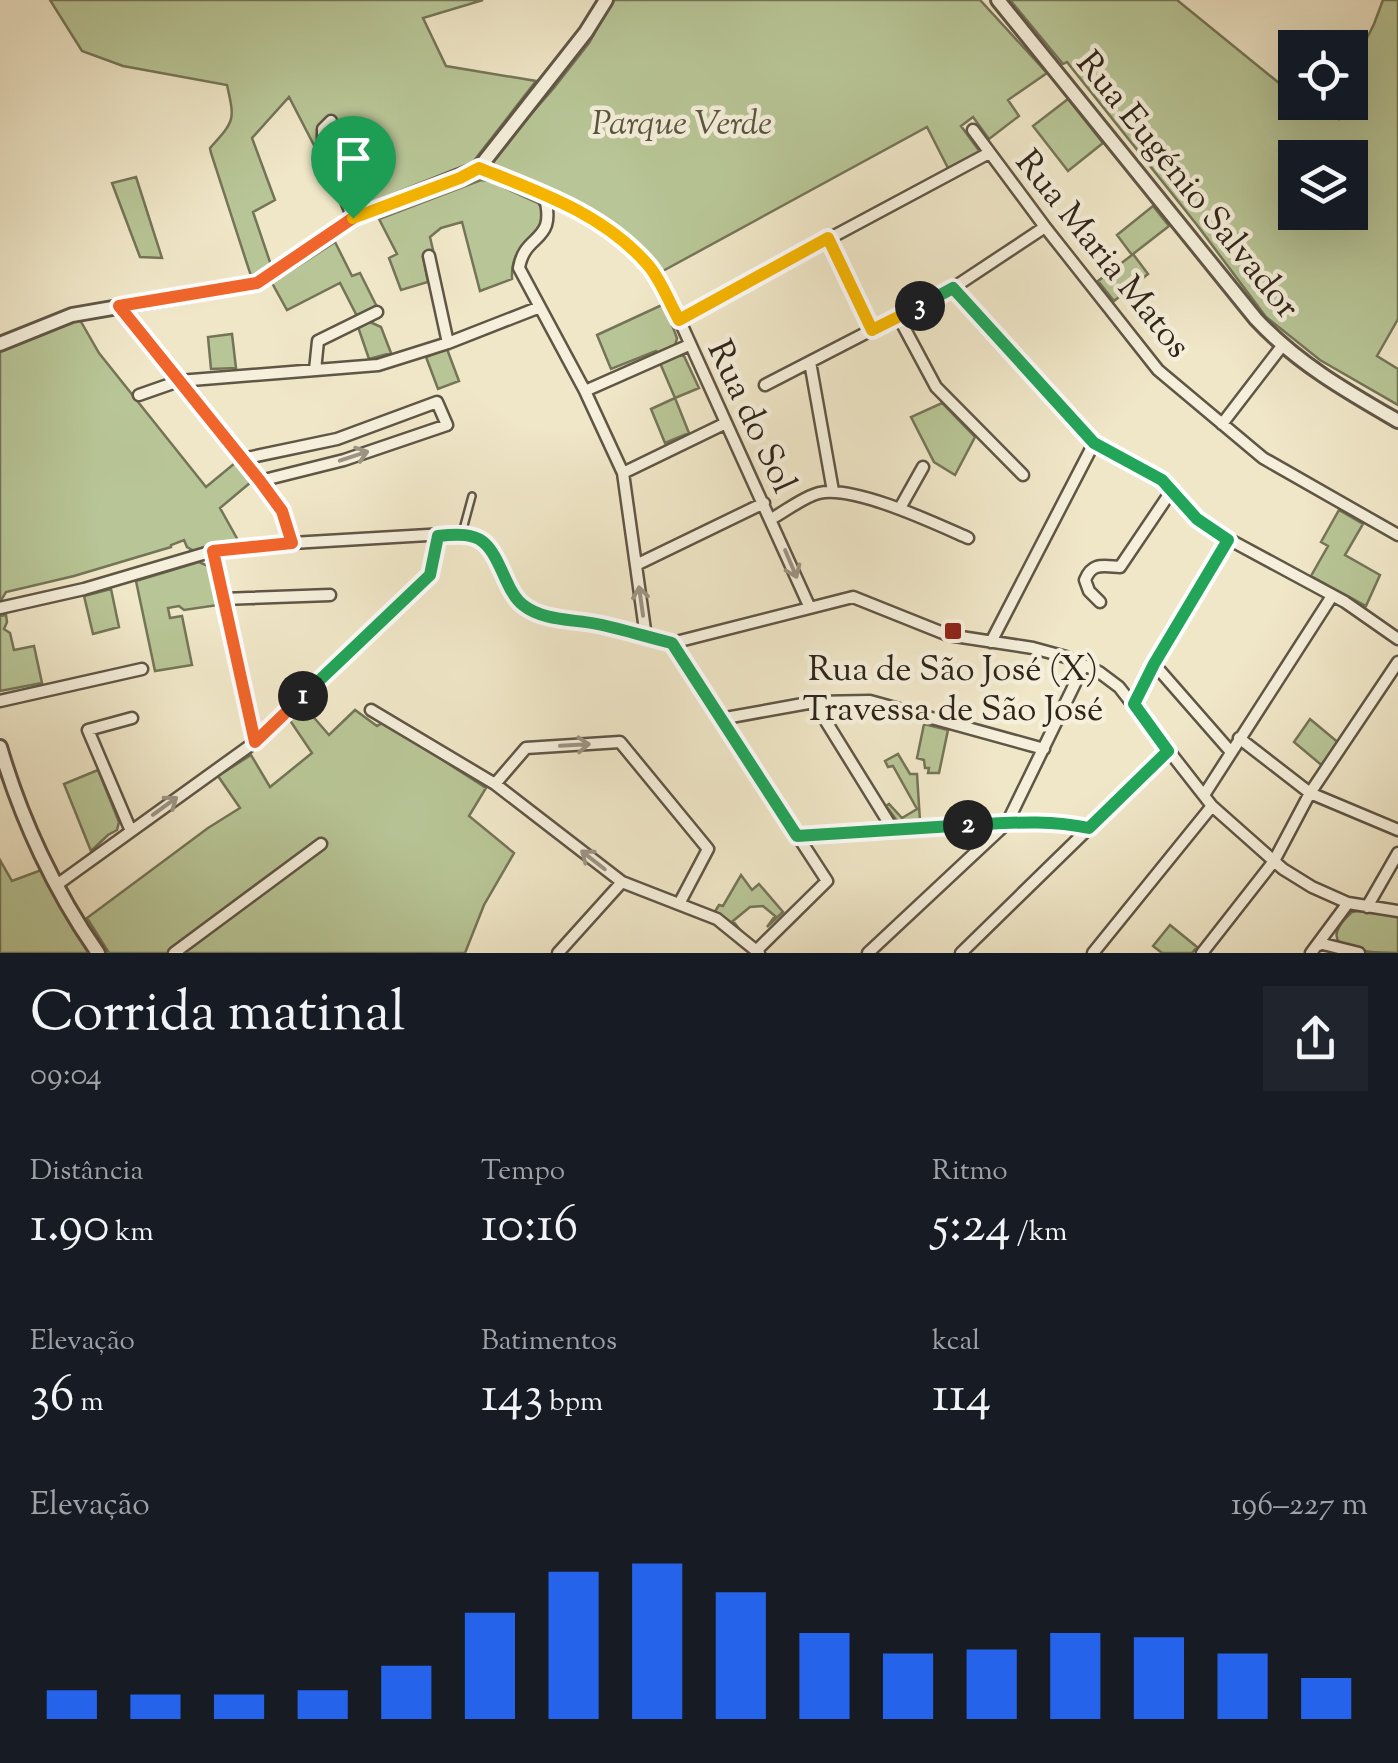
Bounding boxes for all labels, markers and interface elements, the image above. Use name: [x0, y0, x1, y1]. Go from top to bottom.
map controls: [1278, 30, 1368, 230]
button: locate: [1278, 30, 1368, 120]
street label: Rua Eugénio Salvador: [1062, 41, 1310, 331]
park label: Parque Verde: [592, 100, 772, 151]
pin: [311, 116, 396, 219]
icon: arrive: [326, 131, 381, 186]
street label: Rua Maria Matos: [1001, 140, 1201, 370]
button: layers: [1278, 140, 1368, 230]
pin: 3: [895, 281, 945, 331]
text: 3: [914, 286, 926, 326]
street label: Rua do Sol: [692, 333, 808, 503]
one-way arrow: [338, 446, 370, 464]
one-way arrow: [783, 548, 801, 579]
one-way arrow: [631, 586, 649, 618]
marker: Rua de São José (X) Travessa de São José: [942, 620, 964, 642]
place label: Rua de São José (X) Travessa de São José: [803, 646, 1103, 737]
pin: 1: [278, 671, 328, 721]
text: 1: [298, 676, 308, 716]
one-way arrow: [559, 735, 591, 754]
one-way arrow: [151, 796, 178, 817]
pin: 2: [943, 800, 993, 850]
text: 2: [961, 805, 975, 845]
one-way arrow: [580, 850, 607, 871]
text: Corrida matinal: [30, 976, 406, 1055]
button: share: [1263, 986, 1368, 1091]
text: 09:04: [30, 1053, 102, 1099]
text: Distância: [30, 1152, 143, 1192]
text: Tempo: [481, 1152, 565, 1192]
text: Ritmo: [932, 1152, 1008, 1192]
text: 1.90: [30, 1192, 109, 1264]
text: 10:16: [481, 1192, 578, 1264]
text: 5:24: [932, 1192, 1011, 1264]
text: km: [109, 1213, 154, 1253]
text: /km: [1011, 1213, 1067, 1253]
text: Elevação: [30, 1322, 135, 1362]
text: Batimentos: [481, 1322, 617, 1362]
text: kcal: [932, 1322, 980, 1362]
text: 36: [30, 1362, 75, 1434]
text: 143: [481, 1362, 543, 1434]
text: 114: [932, 1362, 991, 1434]
text: m: [75, 1383, 104, 1423]
text: bpm: [543, 1383, 603, 1423]
text: Elevação: [30, 1483, 150, 1529]
text: 196–227 m: [1231, 1483, 1368, 1529]

